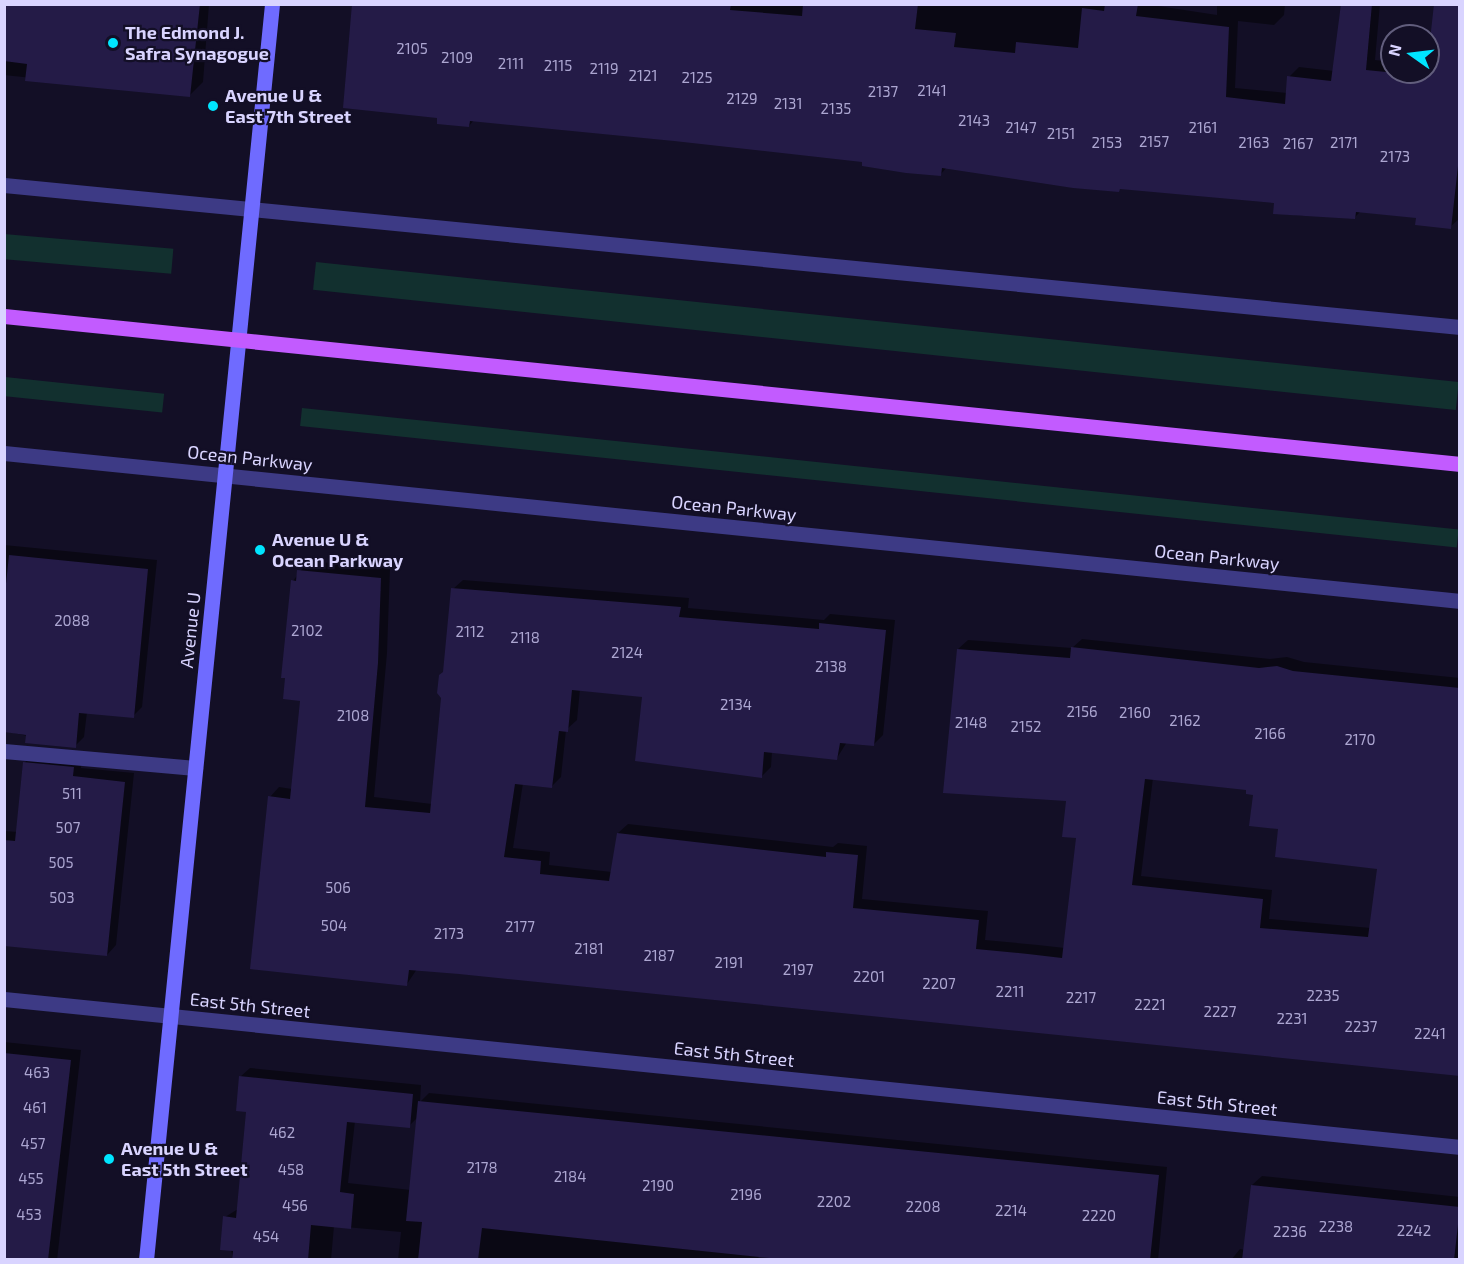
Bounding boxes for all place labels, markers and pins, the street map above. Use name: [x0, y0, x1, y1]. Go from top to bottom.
place label: The Edmond J. Safra Synagogue: [125, 22, 269, 64]
marker: The Edmond J. Safra Synagogue: [106, 36, 120, 50]
place label: Avenue U & East 7th Street: [225, 85, 351, 128]
marker: Avenue U & East 7th Street: [206, 99, 220, 113]
place label: Avenue U & Ocean Parkway: [272, 529, 403, 572]
marker: Avenue U & Ocean Parkway: [253, 543, 267, 557]
place label: Avenue U & East 5th Street: [121, 1138, 248, 1180]
marker: Avenue U & East 5th Street: [102, 1152, 116, 1166]

